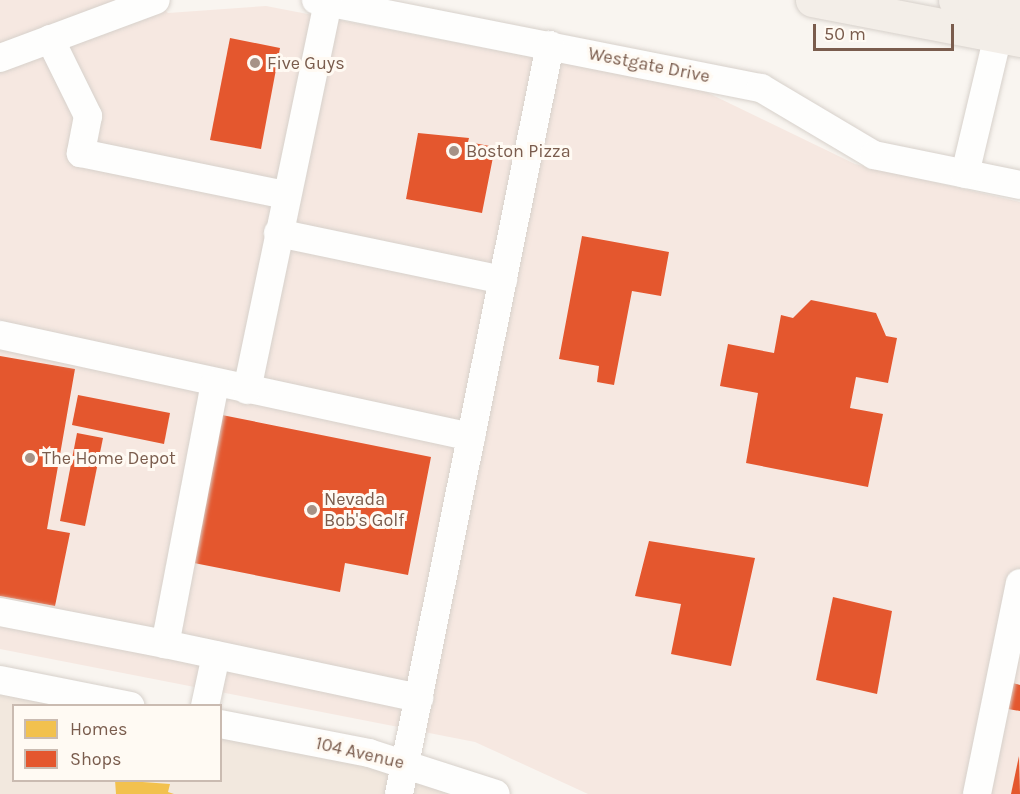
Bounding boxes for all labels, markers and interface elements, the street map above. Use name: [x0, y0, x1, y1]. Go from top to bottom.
scale bar: [816, 12, 957, 50]
text: 50 m: [824, 23, 866, 45]
street label: Westgate Drive: [586, 43, 712, 87]
place label: Five Guys: [267, 52, 345, 74]
marker: Five Guys: [248, 56, 262, 70]
place label: Boston Pizza: [466, 140, 571, 162]
marker: Boston Pizza: [447, 144, 461, 158]
place label: The Home Depot: [42, 447, 176, 469]
marker: The Home Depot: [23, 451, 37, 465]
place label: Nevada Bob's Golf: [324, 489, 404, 532]
marker: Nevada Bob's Golf: [305, 503, 319, 517]
legend: [12, 704, 222, 782]
text: Homes: [70, 718, 127, 740]
street label: 104 Avenue: [314, 732, 406, 774]
text: Shops: [70, 748, 122, 770]

